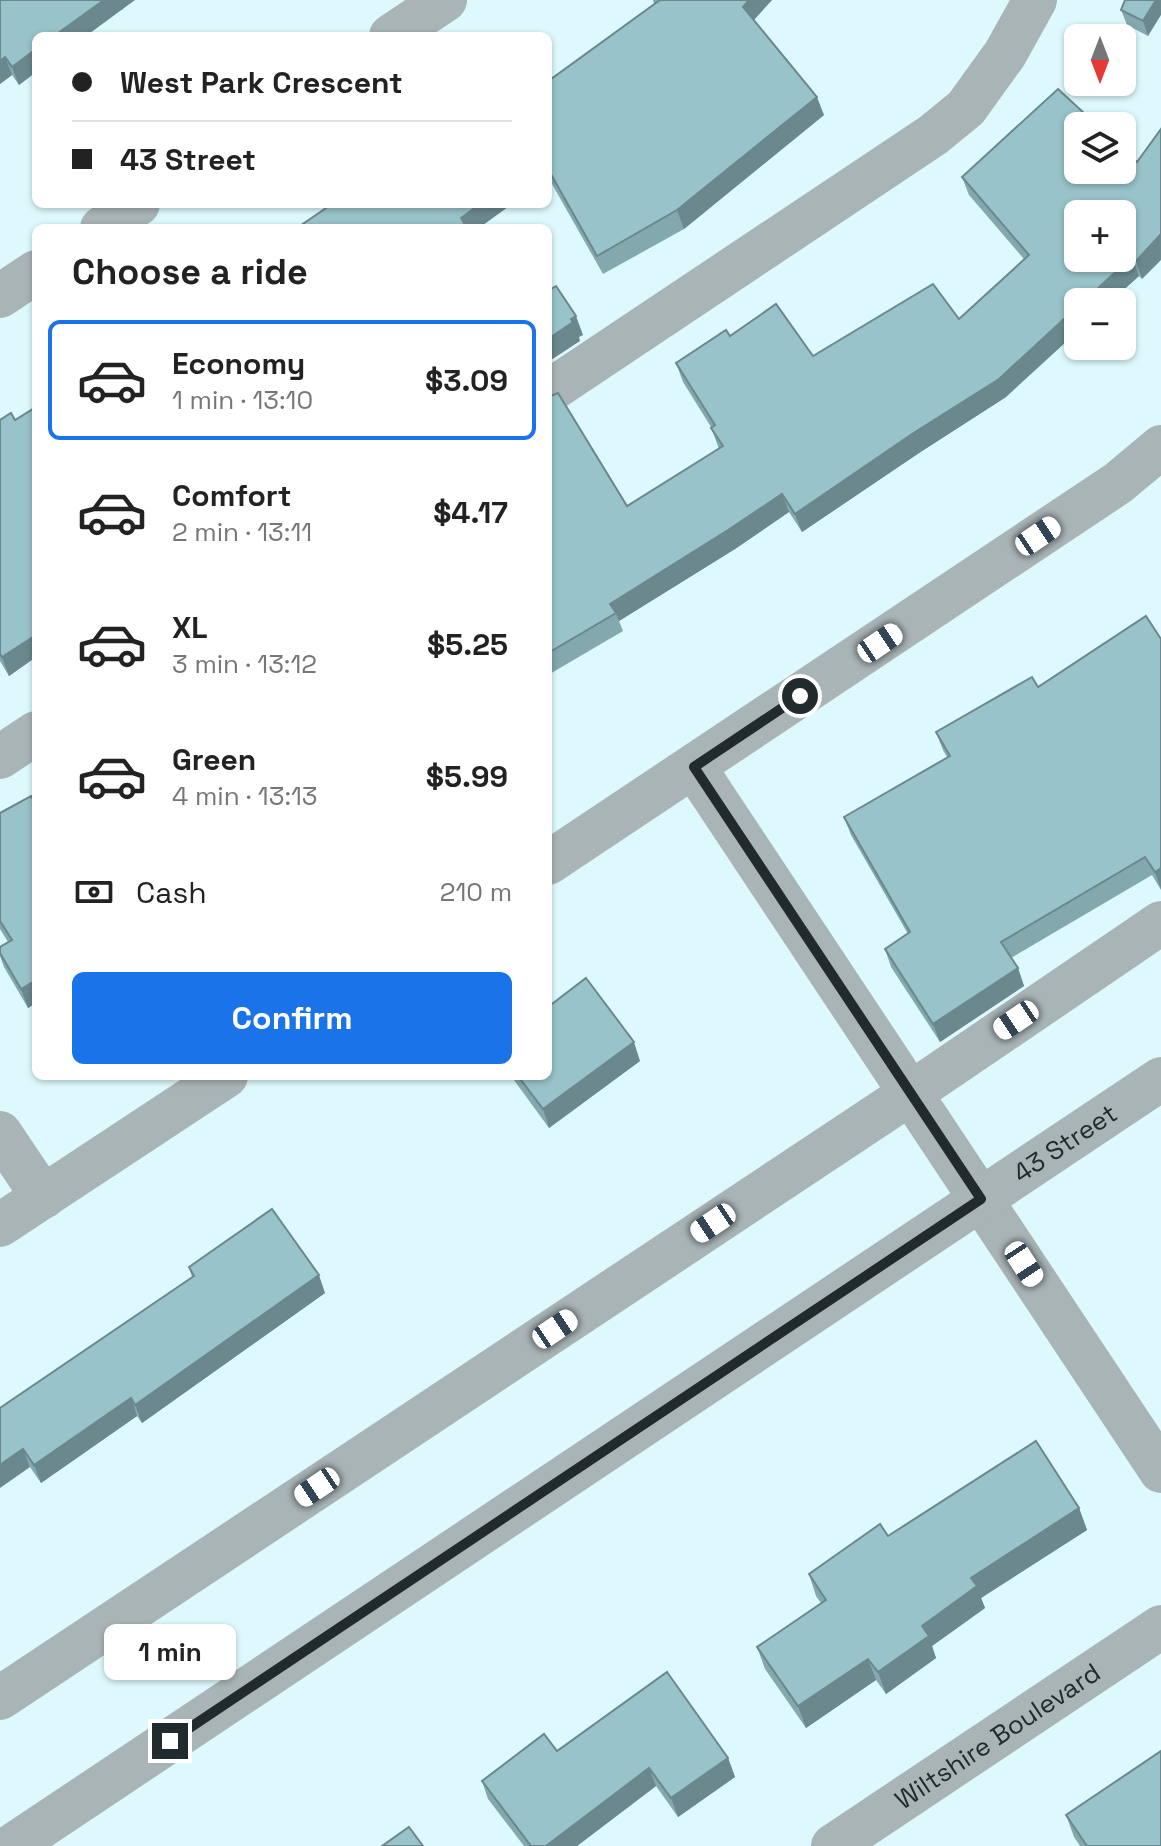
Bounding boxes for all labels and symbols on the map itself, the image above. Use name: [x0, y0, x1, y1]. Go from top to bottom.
north arrow: [1064, 24, 1136, 96]
car: [1011, 513, 1065, 559]
car: [853, 620, 907, 666]
route start: [782, 678, 818, 714]
car: [989, 997, 1043, 1043]
street label: 43 Street: [1006, 1096, 1124, 1190]
car: [686, 1200, 740, 1246]
car: [1001, 1237, 1047, 1291]
car: [528, 1306, 582, 1352]
car: [290, 1464, 344, 1510]
callout: 1 min: [104, 1625, 236, 1681]
street label: Wiltshire Boulevard: [888, 1655, 1107, 1817]
route end: [152, 1723, 188, 1759]

